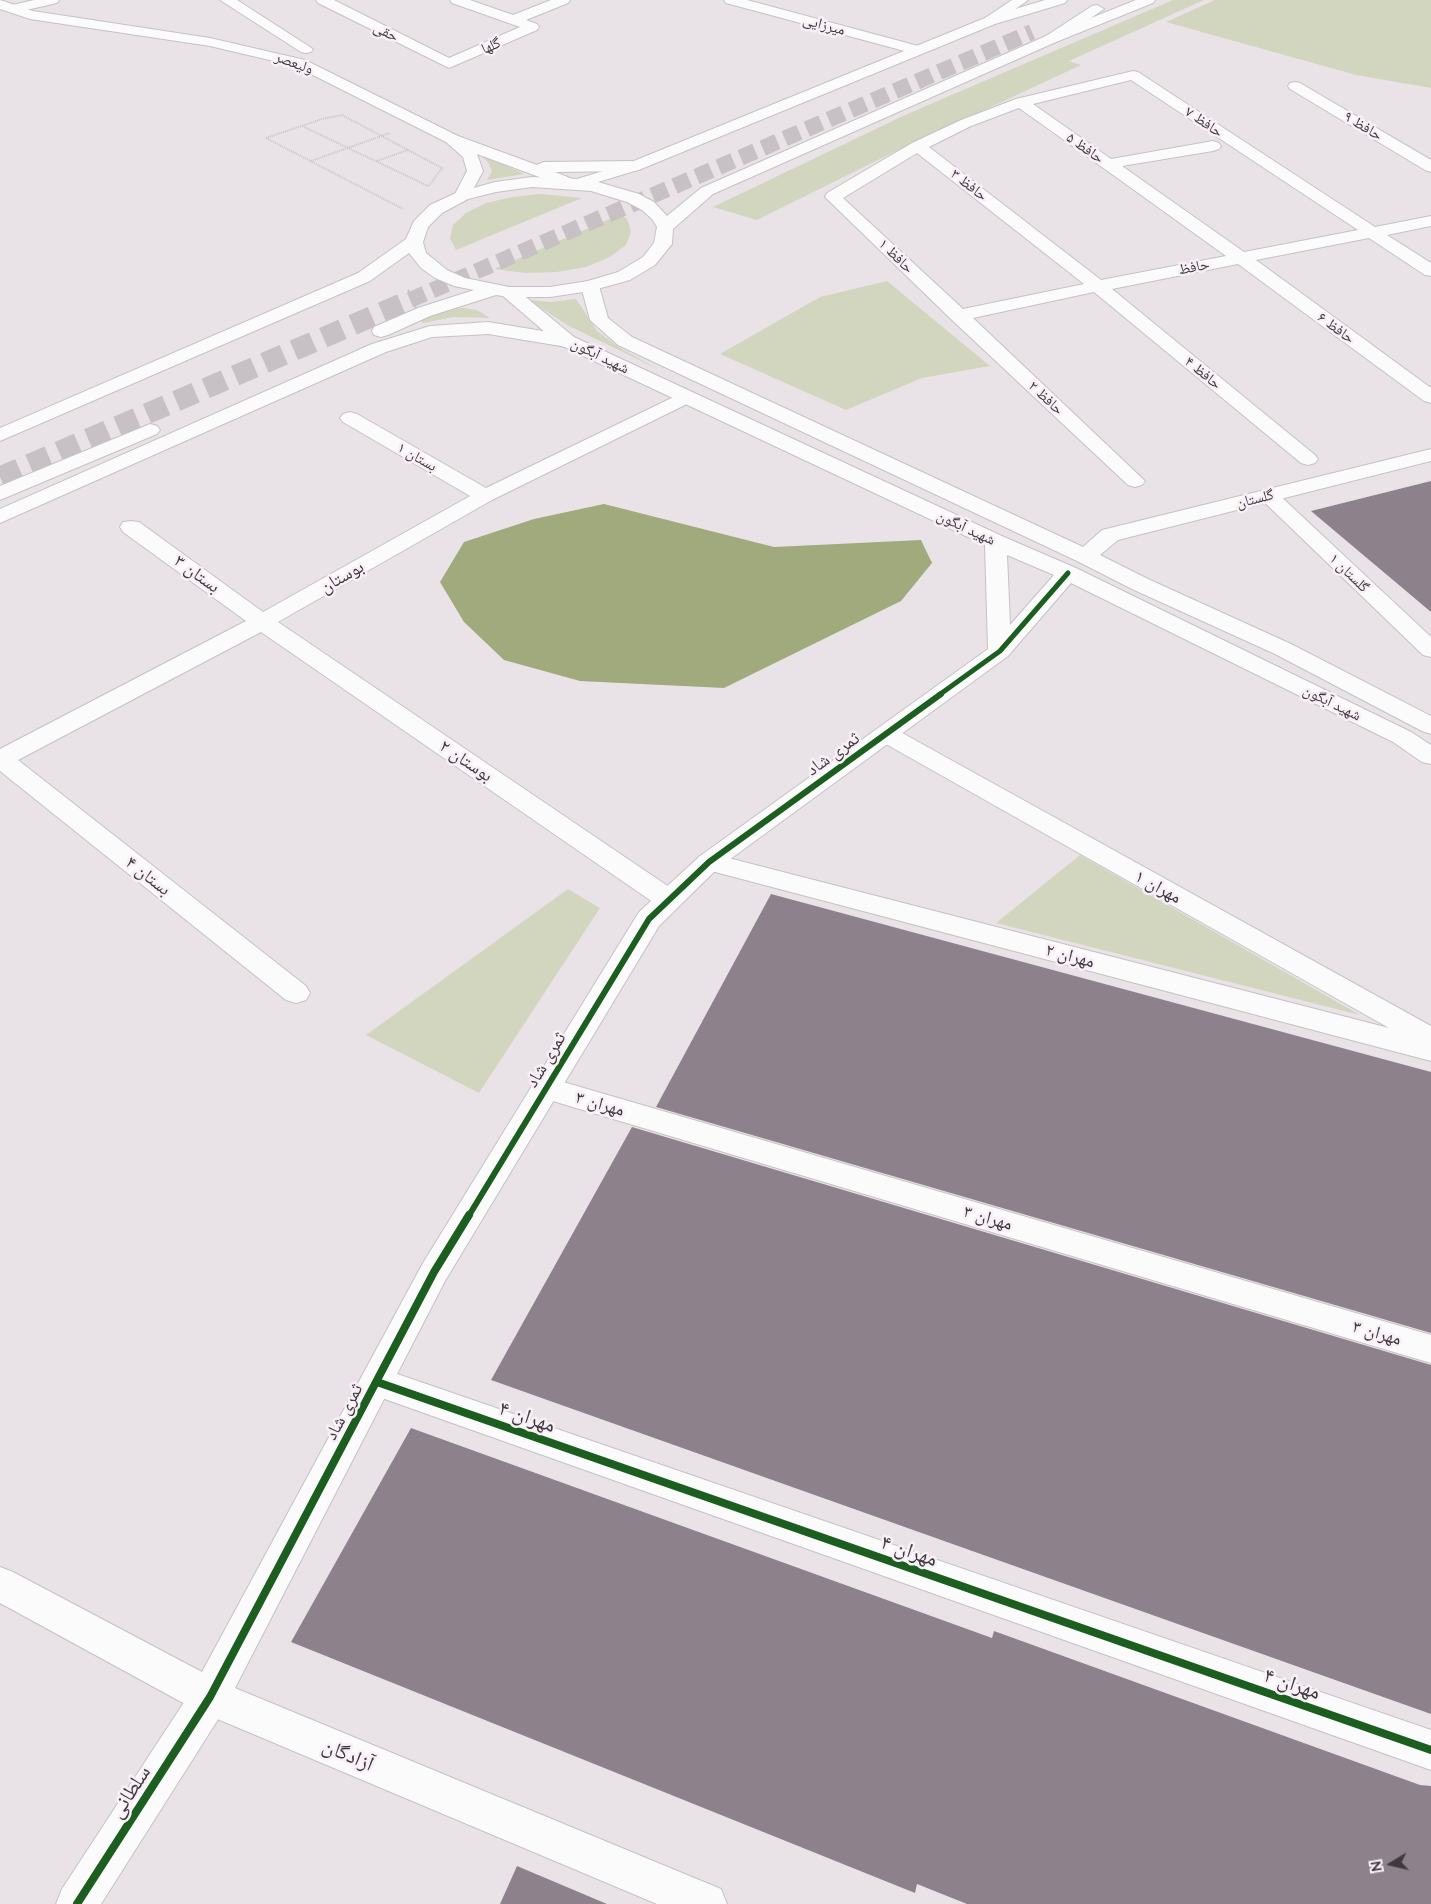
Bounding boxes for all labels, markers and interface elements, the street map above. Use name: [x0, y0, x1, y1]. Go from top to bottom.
street label: میرزایی: [801, 11, 847, 39]
street label: حقی: [370, 18, 402, 46]
street label: گلها: [478, 34, 504, 58]
street label: ولیعصر: [272, 48, 316, 78]
street label: حافظ ۷: [1182, 103, 1226, 141]
street label: حافظ ۹: [1340, 107, 1386, 145]
street label: حافظ ۵: [1063, 129, 1107, 167]
street label: حافظ ۳: [947, 165, 991, 205]
street label: حافظ ۱: [875, 235, 917, 277]
street label: حافظ: [1177, 255, 1211, 279]
street label: حافظ ۶: [1314, 308, 1358, 348]
street label: شهید آبگون: [568, 334, 632, 378]
street label: حافظ ۴: [1181, 353, 1225, 393]
street label: حافظ ۲: [1025, 377, 1067, 419]
street label: بستان ۱: [394, 439, 440, 475]
street label: گلستان: [1234, 486, 1276, 512]
street label: شهید آبگون: [934, 507, 998, 549]
street label: بستان ۳: [170, 550, 224, 598]
street label: گلستان ۱: [1325, 550, 1373, 596]
street label: بوستان: [316, 556, 368, 598]
street label: شهید آبگون: [1300, 681, 1364, 725]
street label: ثمری شاد: [802, 727, 864, 781]
street label: بوستان ۲: [435, 735, 497, 787]
street label: بستان ۴: [121, 852, 175, 900]
street label: ۱ مهران: [1131, 865, 1185, 909]
street label: مهران ۲: [1043, 939, 1097, 973]
street label: ثمری شاد: [521, 1028, 571, 1092]
street label: مهران ۳: [573, 1087, 627, 1121]
street label: مهران ۳: [961, 1201, 1015, 1235]
street label: مهران ۳: [1350, 1316, 1404, 1350]
street label: ثمری شاد: [320, 1380, 368, 1444]
street label: مهران ۴: [495, 1396, 559, 1438]
street label: مهران ۴: [877, 1530, 941, 1572]
street label: مهران ۴: [1260, 1663, 1324, 1705]
street label: آزادگان: [319, 1733, 377, 1777]
street label: سلطانی: [104, 1761, 156, 1823]
north arrow: [1366, 1839, 1416, 1889]
text: N: [1366, 1860, 1386, 1873]

